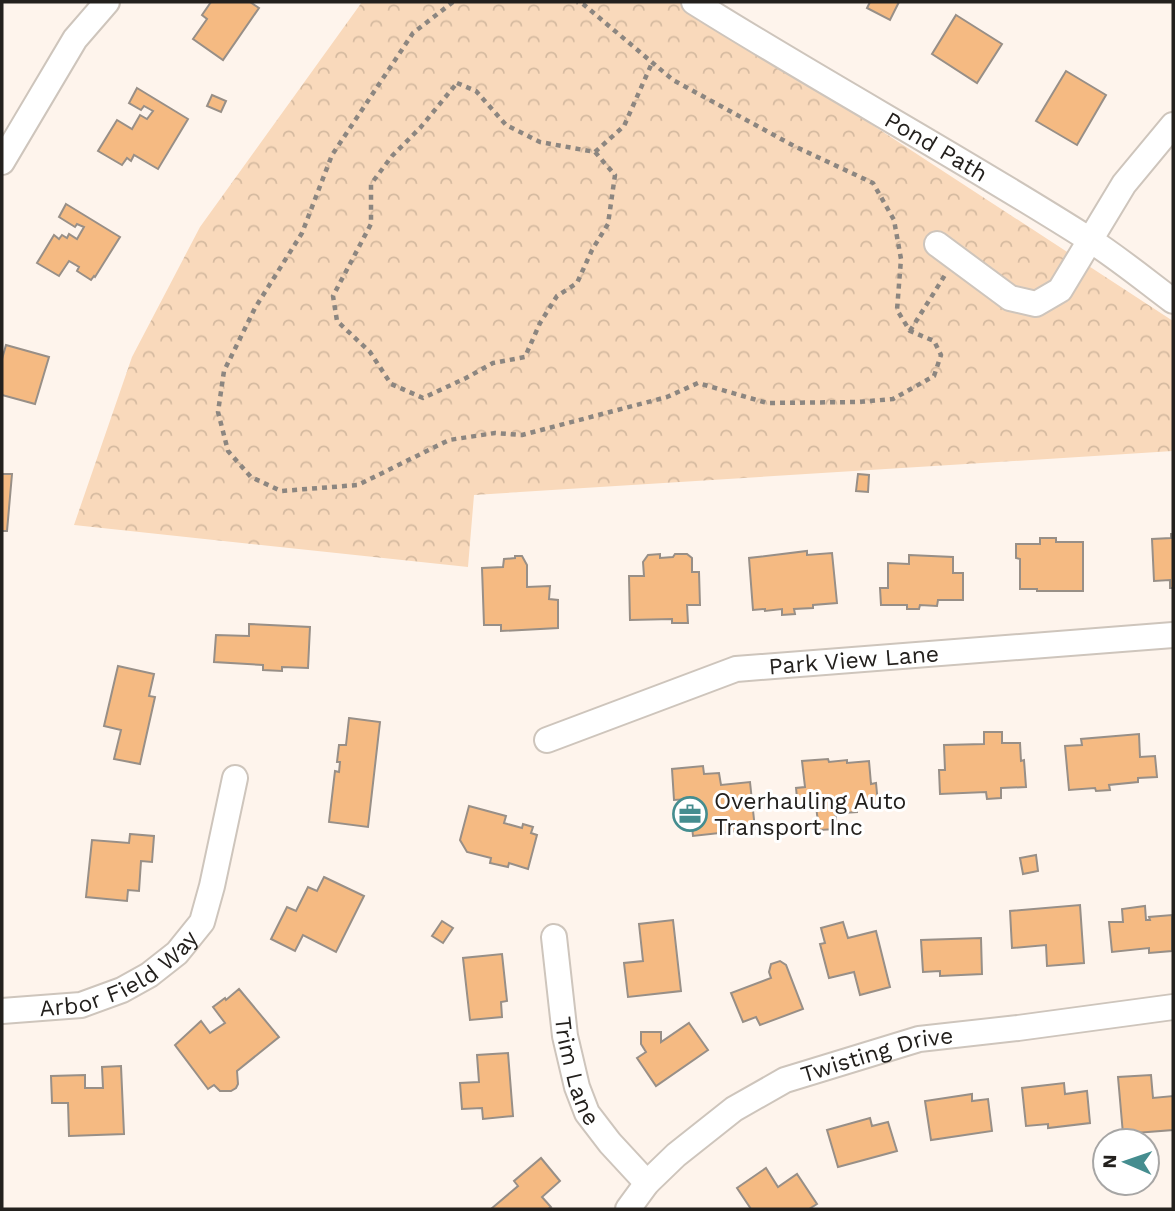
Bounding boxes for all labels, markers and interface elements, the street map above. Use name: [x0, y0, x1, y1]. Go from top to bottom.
street label: Pond Path: [880, 106, 992, 187]
street label: Park View Lane: [767, 640, 940, 680]
place label: Overhauling Auto Transport Inc: [714, 788, 906, 841]
office icon: Overhauling Auto Transport Inc: [671, 795, 709, 833]
street label: Arbor Field Way: [38, 925, 203, 1022]
street label: Trim Lane: [549, 1015, 605, 1131]
street label: Twisting Drive: [797, 1022, 955, 1088]
north arrow: [1091, 1127, 1161, 1197]
text: N: [1098, 1154, 1121, 1169]

